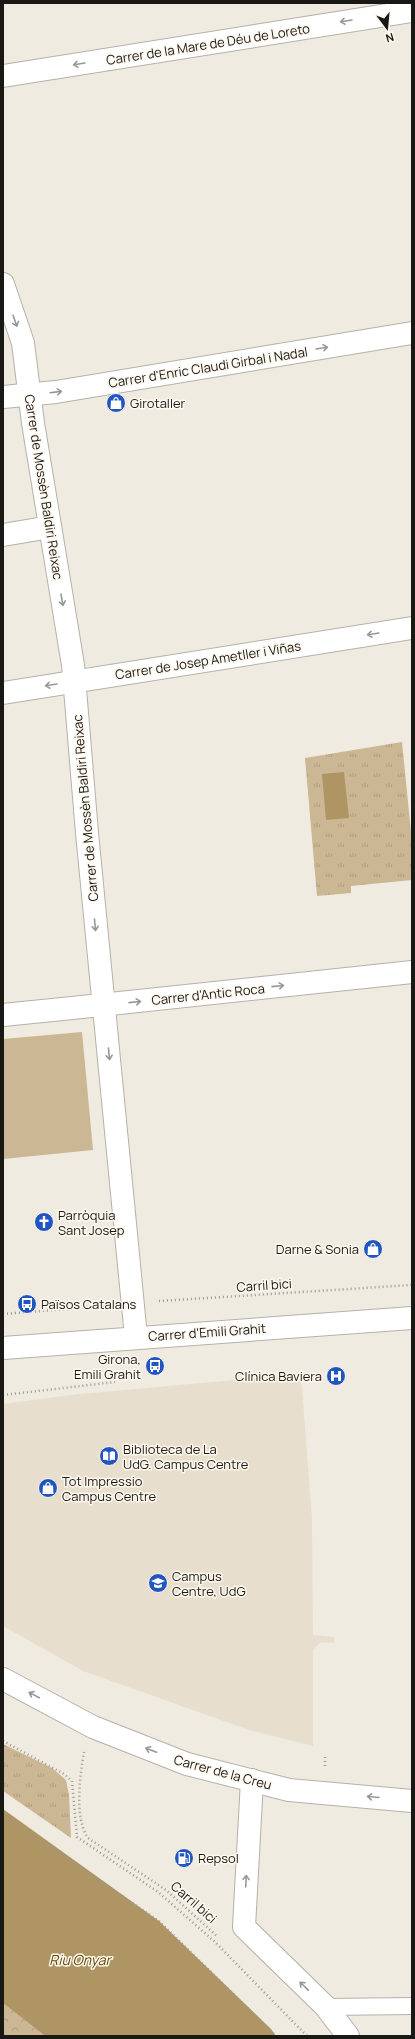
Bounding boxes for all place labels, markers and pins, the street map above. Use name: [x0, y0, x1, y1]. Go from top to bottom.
shop icon: Girotaller: [105, 392, 127, 414]
place label: Girotaller: [130, 394, 186, 412]
place label: Parròquia Sant Josep: [58, 1206, 125, 1239]
church icon: Parròquia Sant Josep: [33, 1211, 55, 1233]
shop icon: Darne & Sonia: [362, 1238, 384, 1260]
place label: Darne & Sonia: [276, 1240, 359, 1258]
bus stop icon: Països Catalans: [16, 1293, 38, 1315]
place label: Països Catalans: [41, 1295, 137, 1313]
place label: Girona, Emili Grahit: [74, 1350, 141, 1383]
bus stop icon: Girona, Emili Grahit: [144, 1355, 166, 1377]
hospital icon: Clínica Baviera: [325, 1365, 347, 1387]
place label: Clínica Baviera: [235, 1367, 322, 1385]
place label: Biblioteca de La UdG. Campus Centre: [123, 1440, 249, 1473]
library icon: Biblioteca de La UdG. Campus Centre: [98, 1445, 120, 1467]
place label: Tot Impressio Campus Centre: [62, 1472, 157, 1505]
shop icon: Tot Impressio Campus Centre: [37, 1477, 59, 1499]
place label: Campus Centre, UdG: [172, 1567, 246, 1600]
school or university icon: Campus Centre, UdG: [147, 1572, 169, 1594]
fuel station icon: Repsol: [173, 1847, 195, 1869]
place label: Repsol: [198, 1849, 239, 1867]

